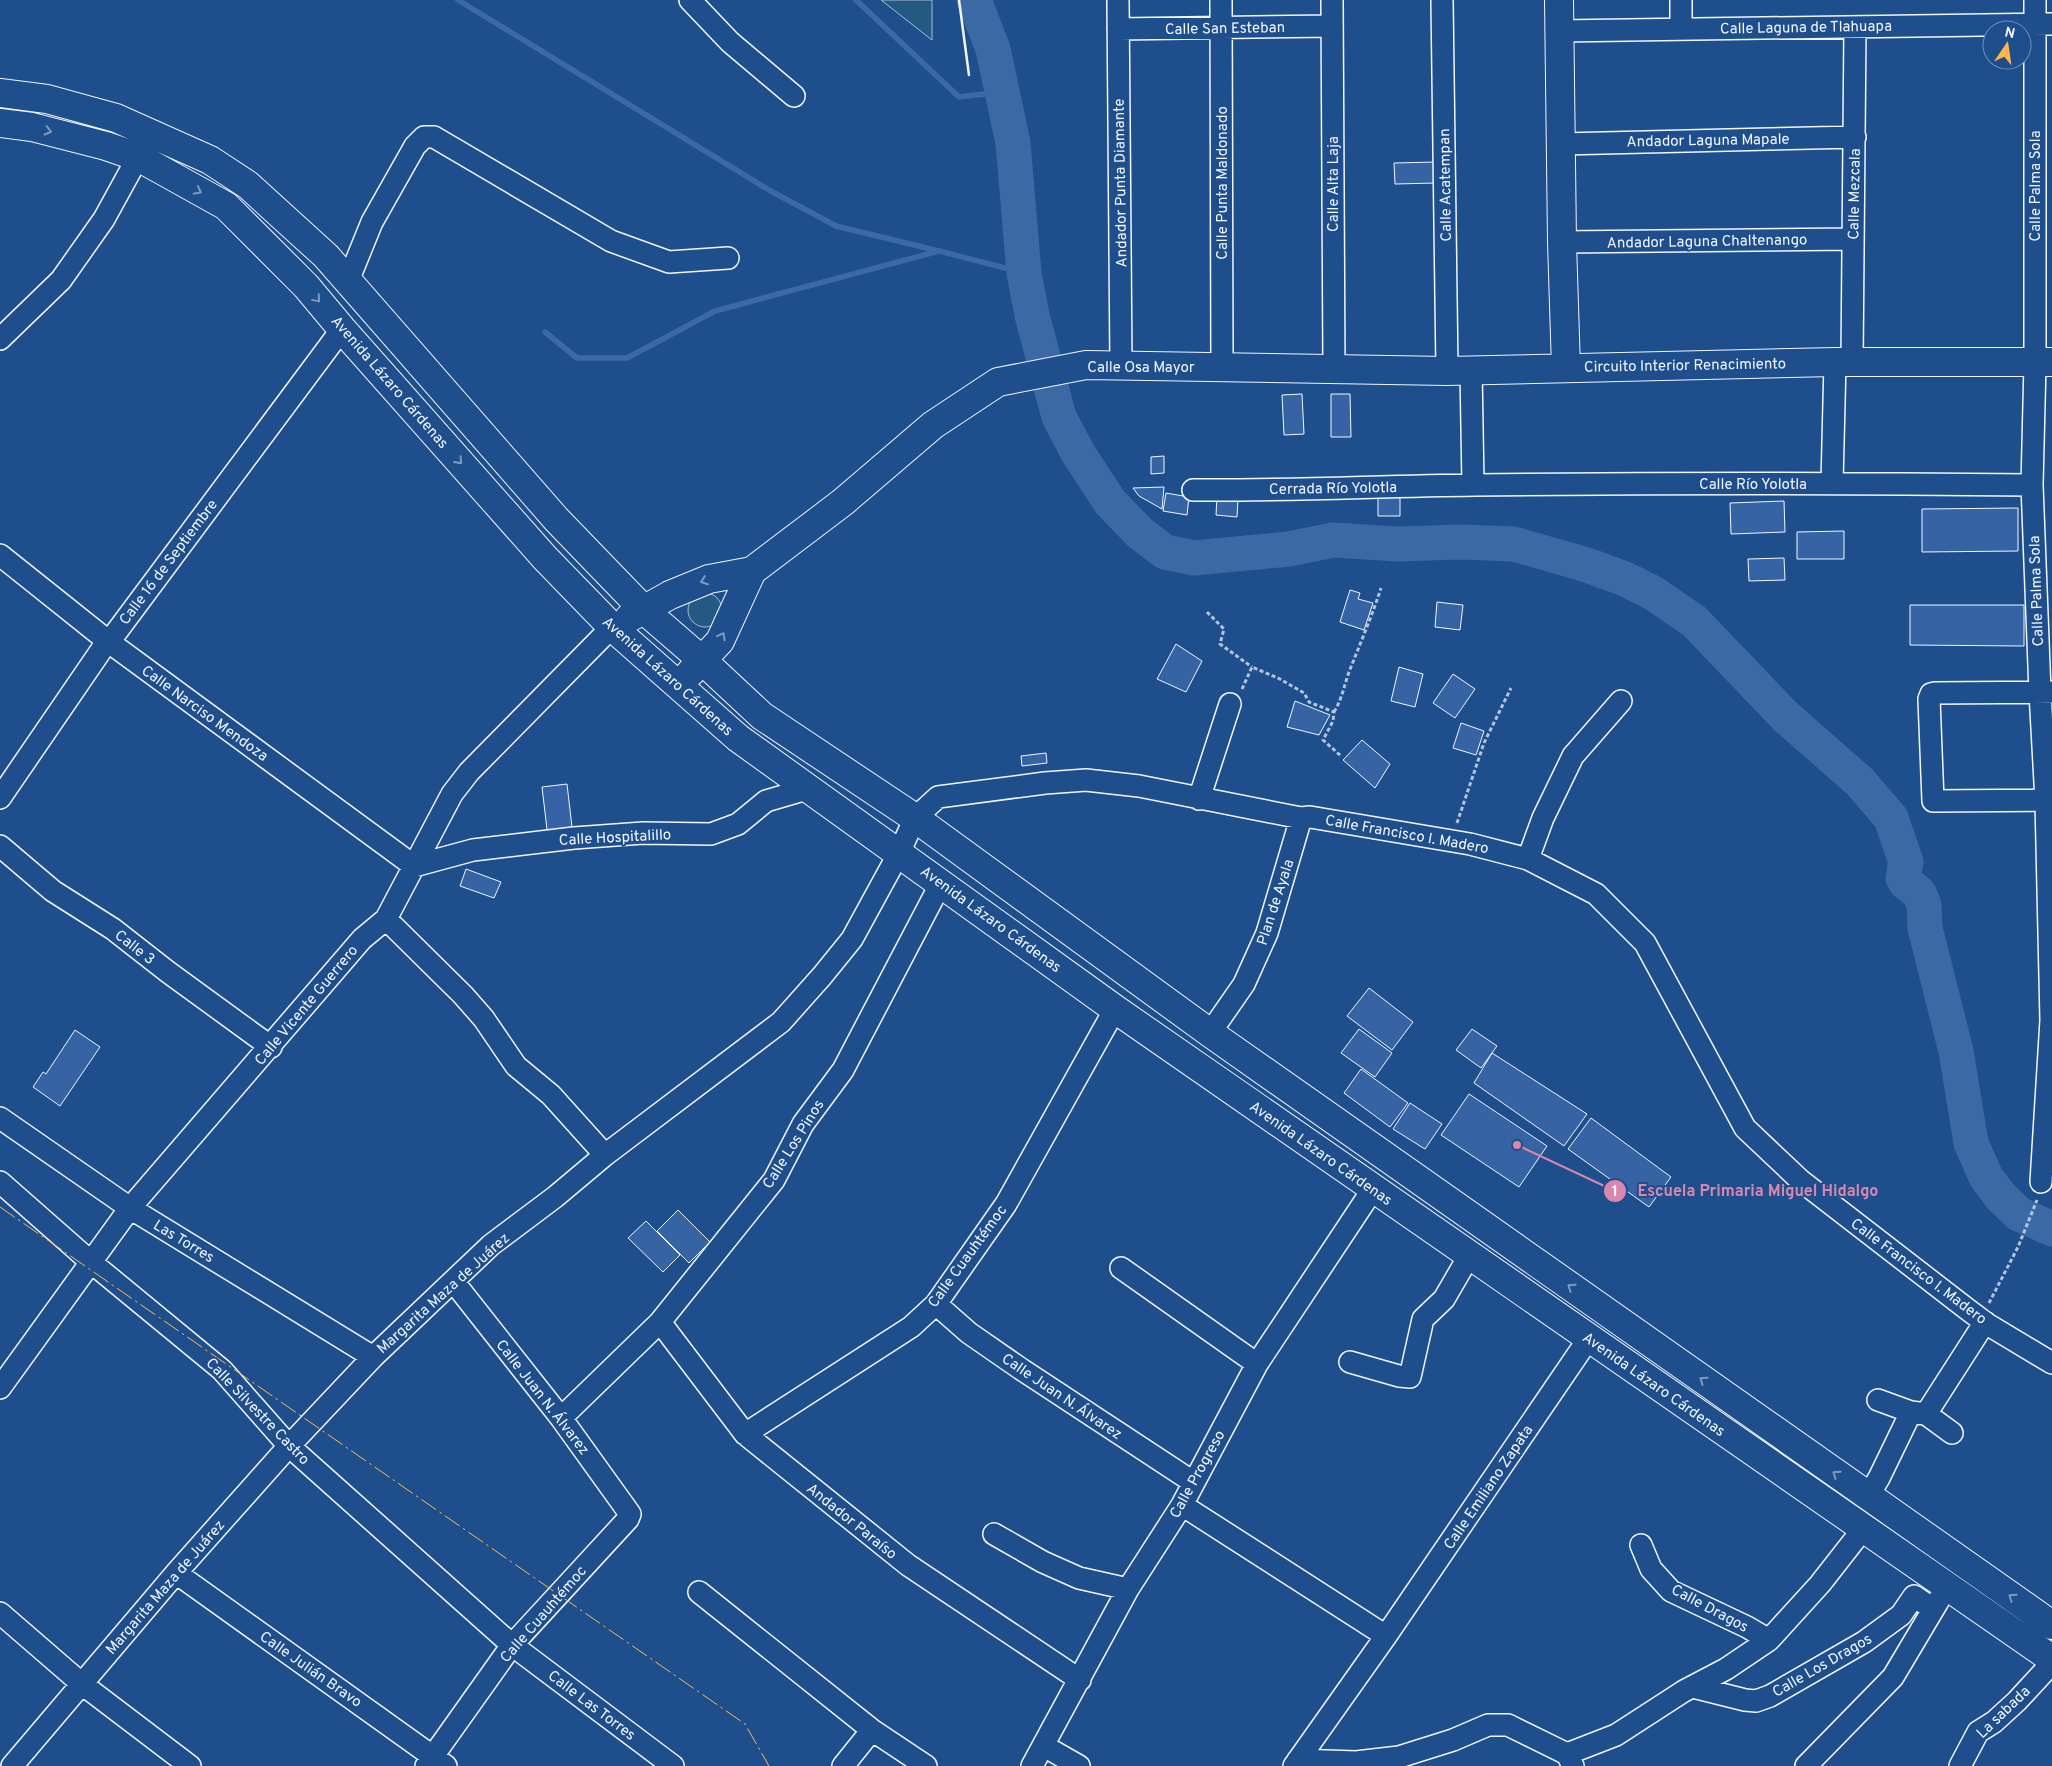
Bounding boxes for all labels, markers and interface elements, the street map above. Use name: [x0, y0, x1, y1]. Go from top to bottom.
street label: Calle Laguna de Tlahuapa: [1720, 17, 1892, 40]
street label: Calle San Esteban: [1165, 19, 1285, 40]
north arrow: [1982, 20, 2032, 70]
text: N: [2003, 24, 2016, 43]
street label: Andador Punta Diamante: [1111, 98, 1132, 268]
street label: Calle Punta Maldonado: [1214, 106, 1233, 260]
one-way arrow: [43, 125, 52, 136]
street label: Calle Acatempan: [1436, 128, 1457, 242]
street label: Calle Palma Sola: [2027, 130, 2046, 242]
street label: Andador Laguna Mapale: [1626, 131, 1790, 152]
street label: Calle Alta Laja: [1325, 136, 1344, 232]
street label: Calle Mezcala: [1845, 148, 1866, 240]
one-way arrow: [193, 184, 202, 194]
street label: Andador Laguna Chaltenango: [1607, 231, 1808, 254]
one-way arrow: [312, 294, 321, 303]
street label: Avenida Lázaro Cárdenas: [326, 313, 452, 453]
street label: Circuito Interior Renacimiento: [1584, 355, 1786, 378]
street label: Calle Osa Mayor: [1087, 359, 1195, 378]
one-way arrow: [453, 455, 462, 464]
street label: Calle Río Yolotla: [1699, 476, 1807, 495]
street label: Cerrada Río Yolotla: [1269, 479, 1397, 500]
street label: Calle 16 de Septiembre: [116, 496, 223, 629]
street label: Calle Palma Sola: [2026, 535, 2049, 647]
one-way arrow: [701, 575, 709, 585]
street label: Avenida Lázaro Cárdenas: [598, 613, 736, 741]
one-way arrow: [716, 632, 726, 641]
street label: Calle Narciso Mendoza: [137, 662, 271, 767]
street label: Calle Francisco I. Madero: [1324, 812, 1490, 859]
street label: Calle Hospitalillo: [558, 826, 672, 851]
street label: Plan de Ayala: [1254, 857, 1299, 948]
street label: Avenida Lázaro Cárdenas: [916, 863, 1064, 978]
street label: Calle 3: [110, 927, 158, 970]
street label: Calle Vicente Guerrero: [251, 942, 363, 1070]
street label: Calle Los Pinos: [759, 1097, 829, 1193]
street label: Avenida Lázaro Cárdenas: [1245, 1098, 1395, 1211]
callout: Escuela Primaria Miguel Hidalgo: [1603, 1175, 1889, 1206]
text: Escuela Primaria Miguel Hidalgo: [1638, 1182, 1878, 1202]
text: 1: [1612, 1183, 1618, 1202]
street label: Calle Cuauhtémoc: [925, 1202, 1012, 1312]
street label: Calle Francisco I. Madero: [1846, 1215, 1990, 1330]
street label: Las Torres: [149, 1217, 217, 1268]
street label: Margarita Maza de Juárez: [374, 1229, 514, 1359]
one-way arrow: [1567, 1284, 1576, 1293]
street label: Avenida Lázaro Cárdenas: [1578, 1329, 1728, 1442]
street label: Calle Juan N. Álvarez: [491, 1336, 594, 1459]
street label: Calle Juan N. Álvarez: [997, 1349, 1126, 1445]
street label: Calle Silvestre Castro: [201, 1354, 313, 1470]
one-way arrow: [1700, 1377, 1709, 1386]
street label: Calle Emiliano Zapata: [1440, 1422, 1538, 1554]
street label: Calle Progreso: [1166, 1427, 1230, 1522]
one-way arrow: [1833, 1471, 1842, 1480]
street label: Andador Paraíso: [802, 1480, 900, 1565]
street label: Margarita Maza de Juárez: [102, 1517, 230, 1659]
street label: Calle Cuauhtémoc: [497, 1563, 591, 1667]
street label: Calle Dragos: [1667, 1581, 1751, 1638]
one-way arrow: [2008, 1594, 2018, 1603]
street label: Calle Julián Bravo: [255, 1628, 365, 1713]
street label: Calle Los Dragos: [1770, 1630, 1876, 1702]
street label: Calle Las Torres: [543, 1667, 639, 1745]
street label: La sabada: [1973, 1683, 2035, 1743]

